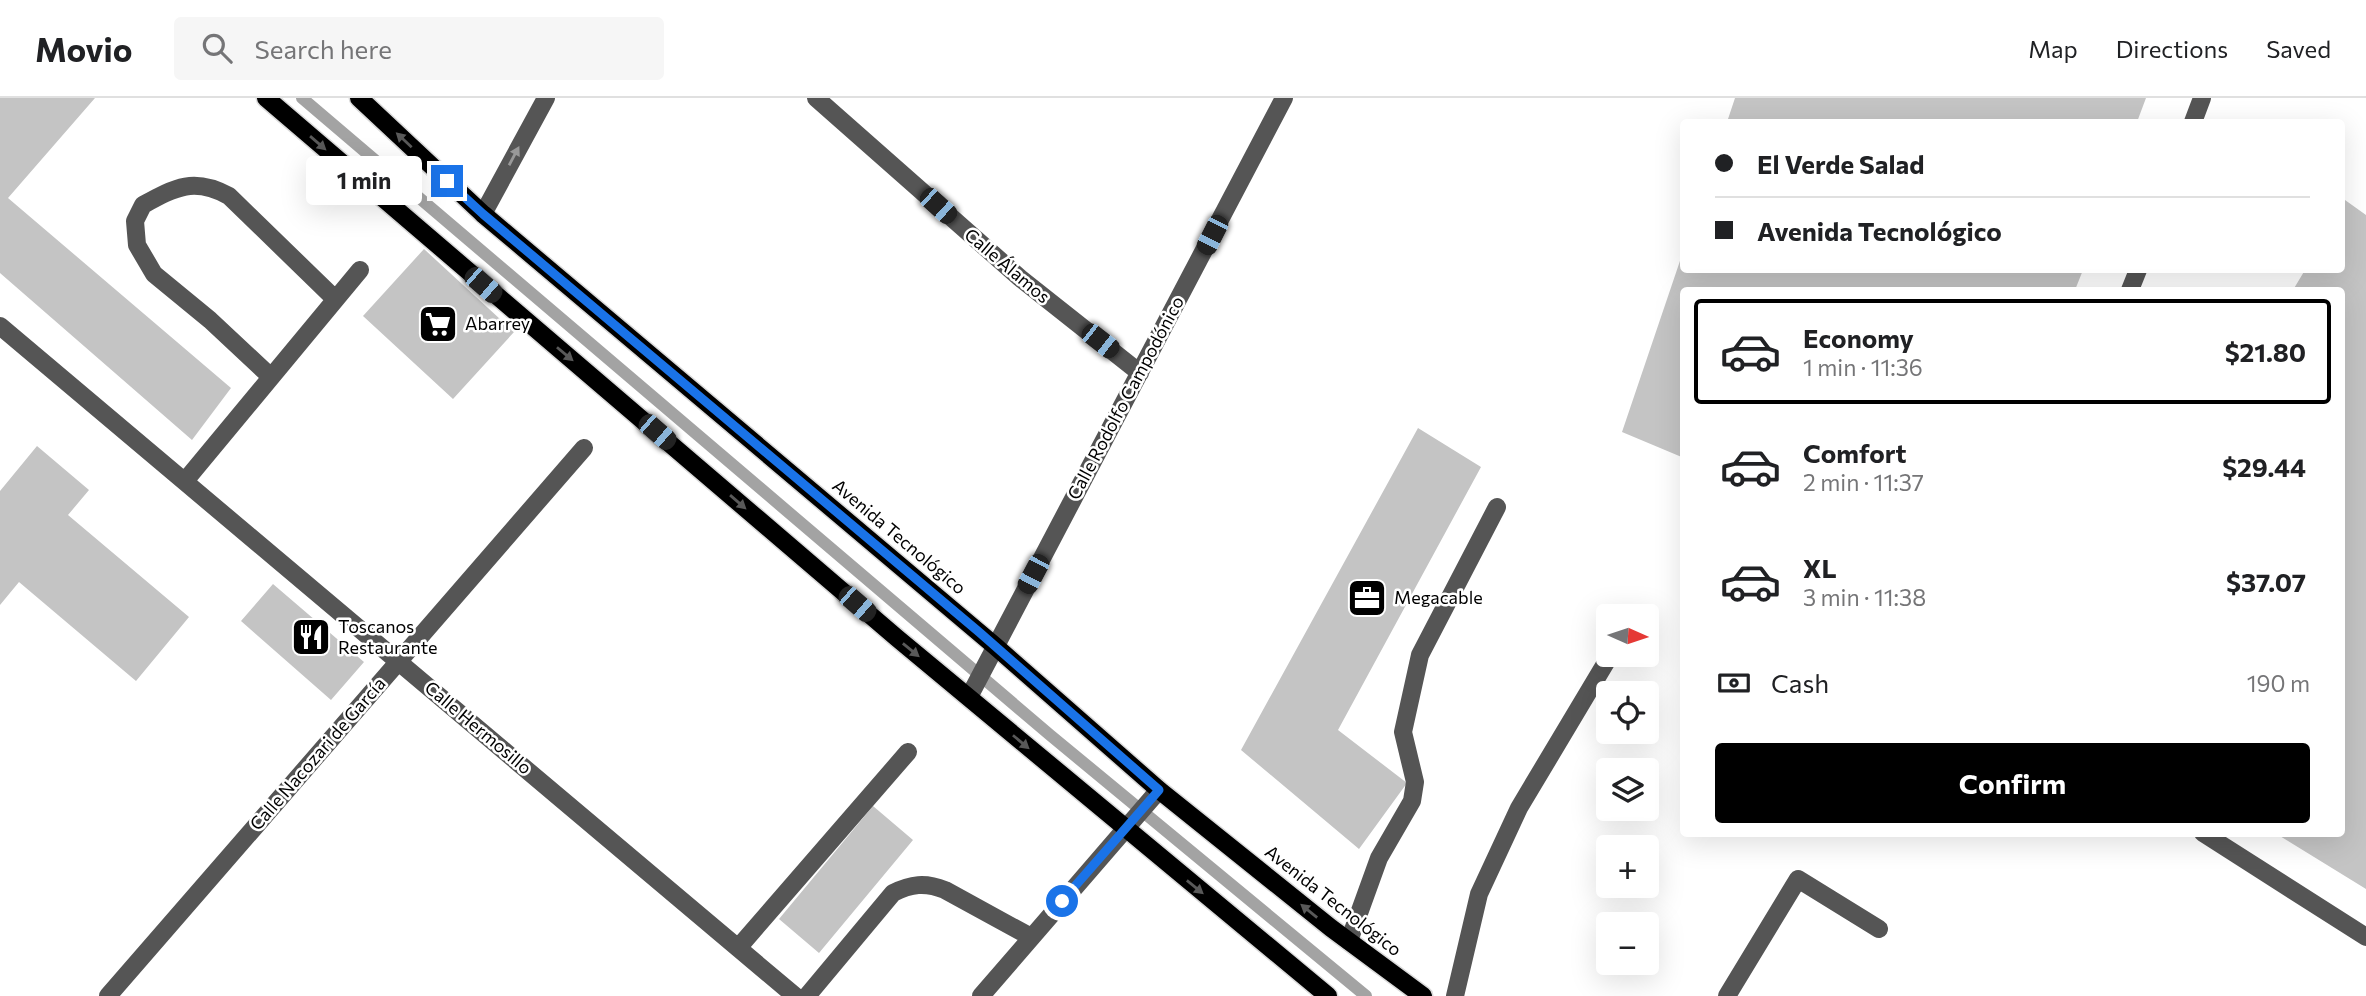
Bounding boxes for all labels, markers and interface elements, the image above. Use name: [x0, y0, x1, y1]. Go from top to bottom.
search box: [174, 17, 664, 80]
text: Movio: [35, 28, 132, 69]
icon: search: [198, 29, 236, 67]
text: Search here: [254, 33, 392, 64]
text: Map: [2028, 34, 2078, 63]
text: Directions: [2116, 34, 2228, 63]
text: Saved: [2266, 34, 2331, 63]
one-way arrow: [396, 133, 413, 149]
one-way arrow: [309, 135, 326, 150]
one-way arrow: [508, 146, 520, 166]
text: El Verde Salad: [1757, 148, 1924, 179]
callout: 1 min: [307, 156, 422, 206]
route end: [431, 165, 463, 197]
text: 1 min: [337, 166, 391, 194]
car: [916, 184, 961, 228]
car: [1194, 212, 1231, 258]
text: Avenida Tecnológico: [1757, 215, 2002, 246]
street label: Calle Álamos: [960, 223, 1055, 307]
car: [461, 263, 506, 307]
street label: Calle Rodolfo Campodónico: [1062, 292, 1188, 503]
supermarket icon: Abarrey: [417, 303, 459, 345]
place label: Abarrey: [465, 312, 530, 334]
car: [1077, 320, 1124, 362]
icon: car: [1719, 320, 1782, 383]
text: Economy: [1803, 322, 1914, 353]
text: $21.80: [2225, 336, 2306, 367]
one-way arrow: [556, 346, 574, 362]
text: 1 min · 11:36: [1803, 353, 1923, 381]
car: [635, 410, 680, 454]
icon: car: [1719, 435, 1782, 498]
text: Comfort: [1803, 437, 1906, 468]
text: $29.44: [2222, 451, 2306, 482]
text: 2 min · 11:37: [1803, 468, 1924, 496]
street label: Avenida Tecnológico: [828, 474, 971, 598]
one-way arrow: [729, 494, 747, 510]
icon: car: [1719, 550, 1782, 613]
car: [1014, 551, 1053, 597]
text: XL: [1803, 552, 1837, 583]
text: $37.07: [2226, 566, 2306, 597]
office icon: Megacable: [1346, 577, 1388, 619]
car: [835, 582, 880, 626]
text: 3 min · 11:38: [1803, 583, 1926, 611]
place label: Megacable: [1394, 586, 1483, 608]
north arrow: [1596, 604, 1659, 667]
map controls: [1596, 604, 1659, 975]
place label: Toscanos Restaurante: [338, 615, 437, 658]
restaurant icon: Toscanos Restaurante: [290, 616, 332, 658]
one-way arrow: [902, 642, 919, 657]
icon: cash: [1715, 664, 1753, 702]
text: Cash: [1771, 667, 1829, 698]
text: 190 m: [2247, 669, 2310, 697]
street label: Calle Nacozari de García: [245, 672, 390, 834]
street label: Calle Hermosillo: [421, 676, 537, 778]
button: locate: [1596, 681, 1659, 744]
one-way arrow: [1011, 734, 1029, 749]
button: Confirm: [1715, 743, 2310, 823]
button: layers: [1596, 758, 1659, 821]
button: +: [1596, 835, 1659, 898]
street label: Avenida Tecnológico: [1261, 840, 1406, 960]
one-way arrow: [1186, 880, 1204, 895]
route start: [1046, 885, 1078, 917]
one-way arrow: [1301, 904, 1318, 919]
button: −: [1596, 912, 1659, 975]

